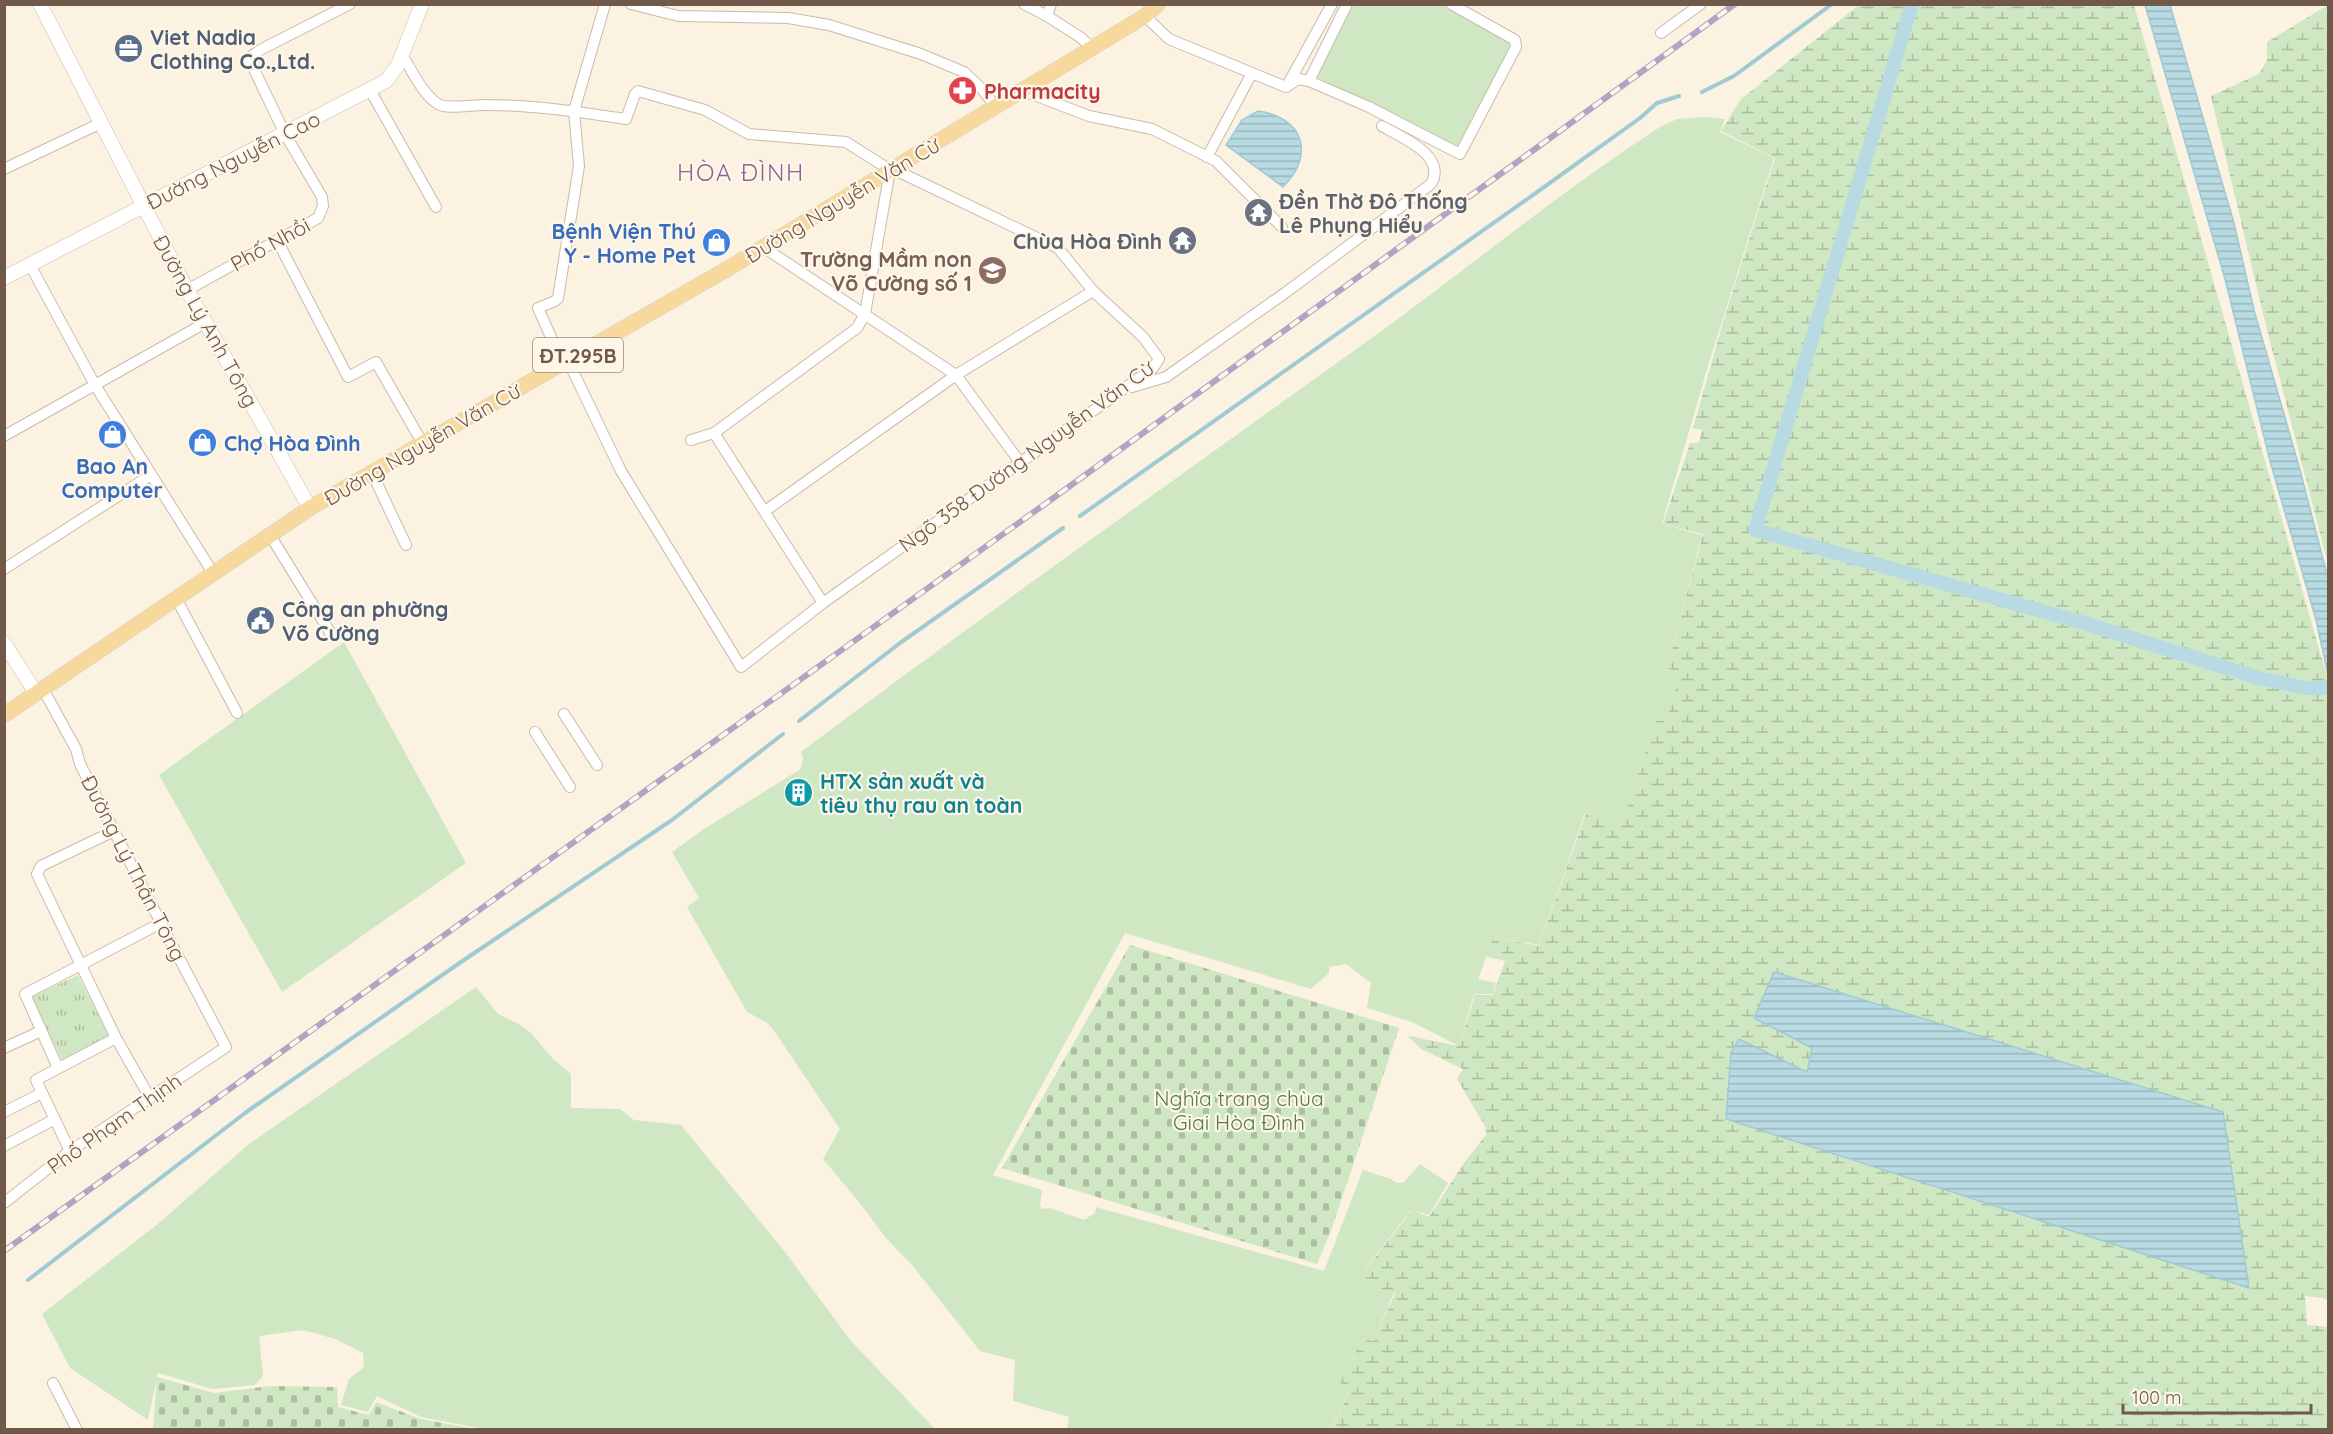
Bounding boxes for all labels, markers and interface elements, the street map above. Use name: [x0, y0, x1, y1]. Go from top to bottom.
place label: Viet Nadia Clothing Co.,Ltd.: [150, 24, 315, 74]
office icon: Viet Nadia Clothing Co.,Ltd.: [113, 33, 145, 65]
pharmacy icon: Pharmacity: [947, 75, 979, 107]
place label: Pharmacity: [984, 78, 1101, 104]
street label: Đường Nguyễn Cao: [142, 105, 324, 215]
street label: Đường Nguyễn Văn Cừ: [740, 131, 945, 268]
district label: HÒA ĐÌNH: [677, 157, 805, 187]
place label: Đền Thờ Đô Thống Lê Phụng Hiểu: [1278, 188, 1468, 238]
temple icon: Đền Thờ Đô Thống Lê Phụng Hiểu: [1242, 197, 1274, 229]
street label: Phố Nhồi: [226, 211, 314, 277]
place label: Bệnh Viện Thú Y - Home Pet: [551, 218, 696, 268]
temple icon: Chùa Hòa Đình: [1167, 225, 1199, 257]
shop icon: Bệnh Viện Thú Y - Home Pet: [701, 227, 733, 259]
place label: Chùa Hòa Đình: [1013, 228, 1162, 254]
street label: Đường Lý Anh Tông: [148, 230, 264, 412]
place label: Trường Mầm non Võ Cường số 1: [800, 246, 972, 296]
school or university icon: Trường Mầm non Võ Cường số 1: [977, 255, 1009, 287]
road number: ĐT.295B: [533, 338, 623, 372]
street label: Ngõ 358 Đường Nguyễn Văn Cừ: [893, 354, 1159, 557]
street label: Đường Nguyễn Văn Cừ: [319, 377, 526, 511]
shop icon: Bao An Computer: [96, 419, 128, 451]
shop icon: Chợ Hòa Đình: [187, 427, 219, 459]
place label: Chợ Hòa Đình: [224, 430, 361, 456]
place label: Bao An Computer: [61, 453, 163, 503]
place label: Công an phường Võ Cường: [282, 596, 449, 646]
public building icon: Công an phường Võ Cường: [245, 605, 277, 637]
place label: HTX sản xuất và tiêu thụ rau an toàn: [820, 768, 1022, 818]
street label: Đường Lý Thần Tông: [76, 771, 192, 965]
building icon: HTX sản xuất và tiêu thụ rau an toàn: [783, 777, 815, 809]
street label: Phố Phạm Thịnh: [42, 1067, 186, 1179]
park label: Nghĩa trang chùa Giai Hòa Đình: [1154, 1085, 1324, 1135]
scale bar: [2123, 1377, 2310, 1415]
text: 100 m: [2132, 1386, 2181, 1409]

